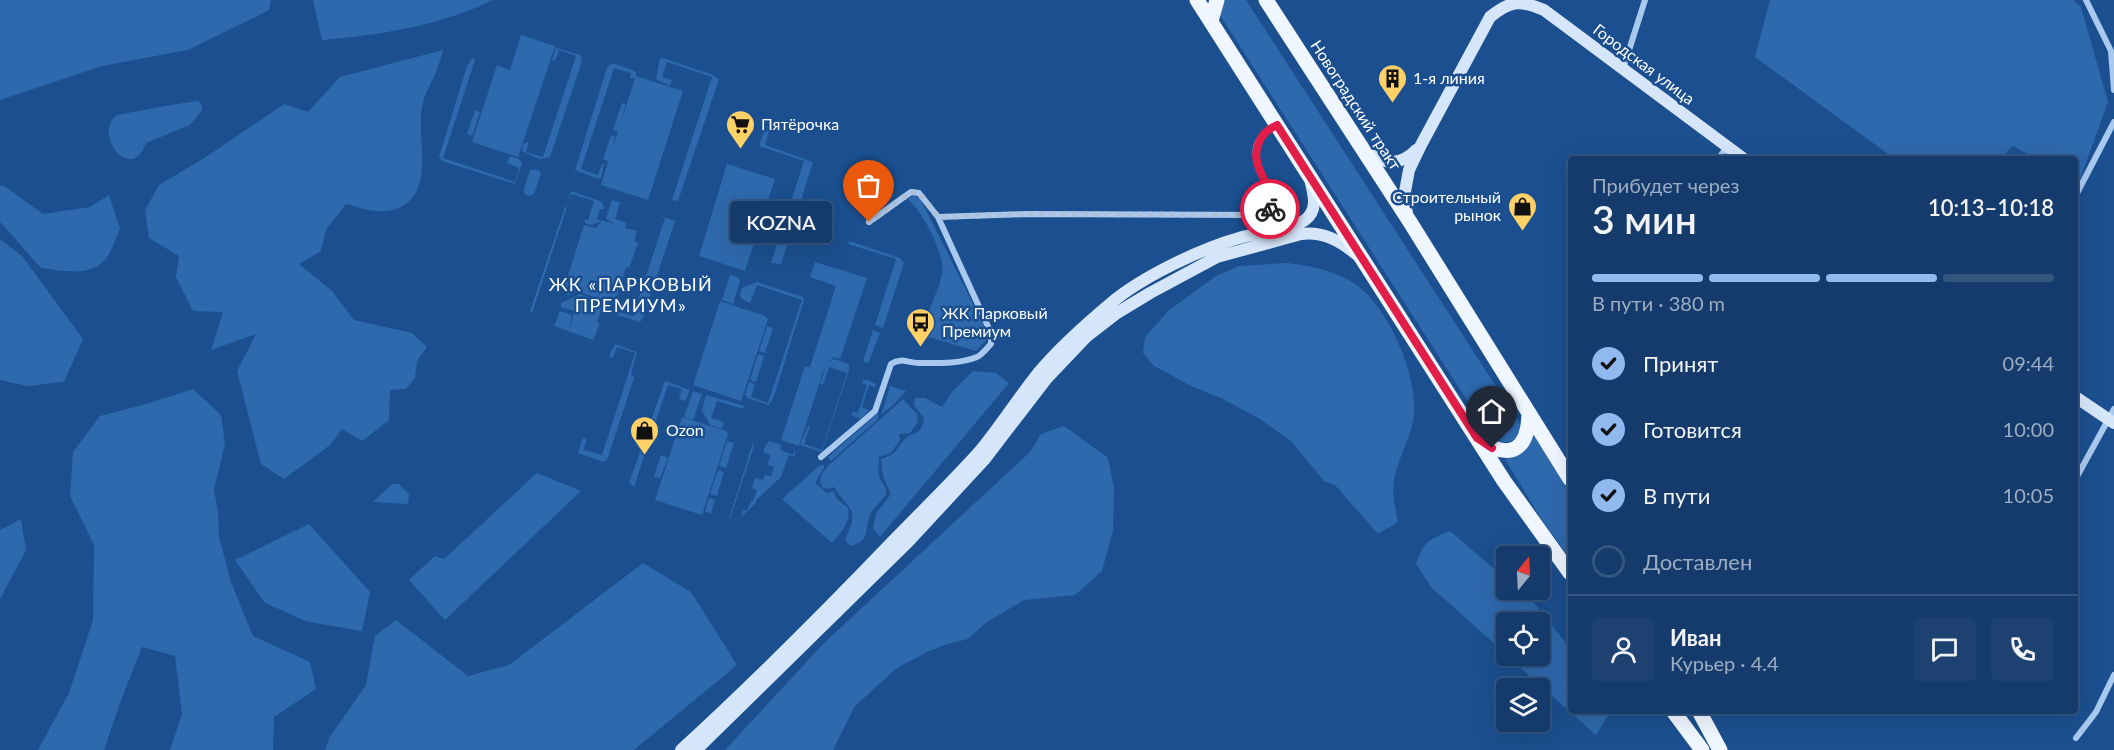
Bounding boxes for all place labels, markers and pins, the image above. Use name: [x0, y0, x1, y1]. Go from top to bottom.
building icon: 1-я линия: [1376, 62, 1408, 104]
place label: 1-я линия: [1413, 68, 1485, 87]
supermarket icon: Пятёрочка: [724, 108, 756, 150]
place label: Пятёрочка: [761, 114, 839, 133]
pin: [843, 160, 894, 222]
place label: Строительный рынок: [1392, 187, 1502, 224]
shop icon: Строительный рынок: [1506, 190, 1538, 232]
callout: KOZNA: [731, 201, 833, 243]
place label: ЖК Парковый Премиум: [942, 303, 1048, 340]
bus stop icon: ЖК Парковый Премиум: [905, 306, 937, 348]
pin: [1466, 386, 1517, 448]
shop icon: Ozon: [629, 414, 661, 456]
place label: Ozon: [666, 420, 704, 439]

